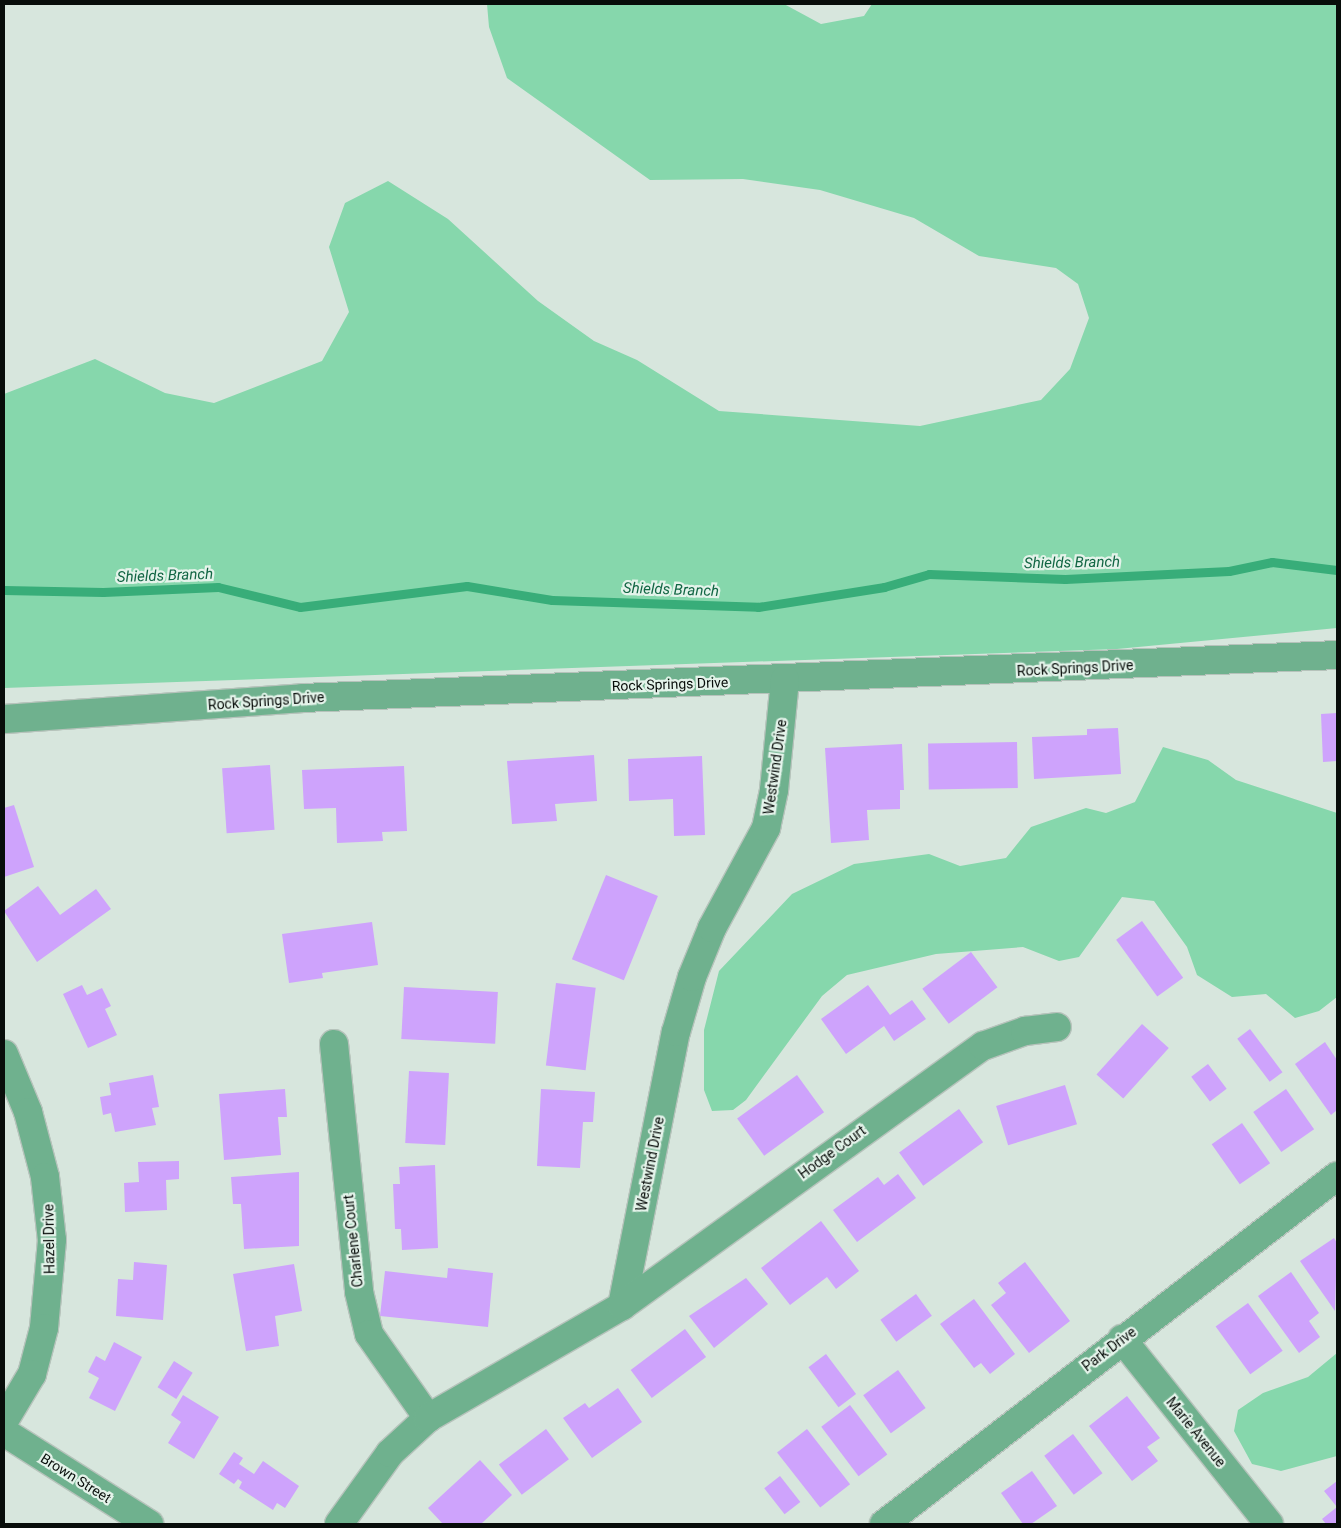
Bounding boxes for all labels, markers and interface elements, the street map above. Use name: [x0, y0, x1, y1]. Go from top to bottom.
water label: Shields Branch: [1024, 553, 1120, 573]
water label: Shields Branch: [117, 565, 213, 587]
water label: Shields Branch: [623, 579, 719, 601]
street label: Rock Springs Drive: [1016, 657, 1134, 679]
street label: Rock Springs Drive: [611, 674, 729, 694]
street label: Rock Springs Drive: [207, 689, 325, 713]
street label: Westwind Drive: [760, 718, 790, 816]
street label: Westwind Drive: [633, 1115, 667, 1213]
street label: Hodge Court: [795, 1122, 869, 1182]
street label: Charlene Court: [340, 1194, 366, 1288]
street label: Hazel Drive: [40, 1204, 58, 1274]
street label: Park Drive: [1079, 1323, 1139, 1375]
street label: Marie Avenue: [1163, 1394, 1229, 1470]
street label: Brown Street: [38, 1450, 114, 1506]

